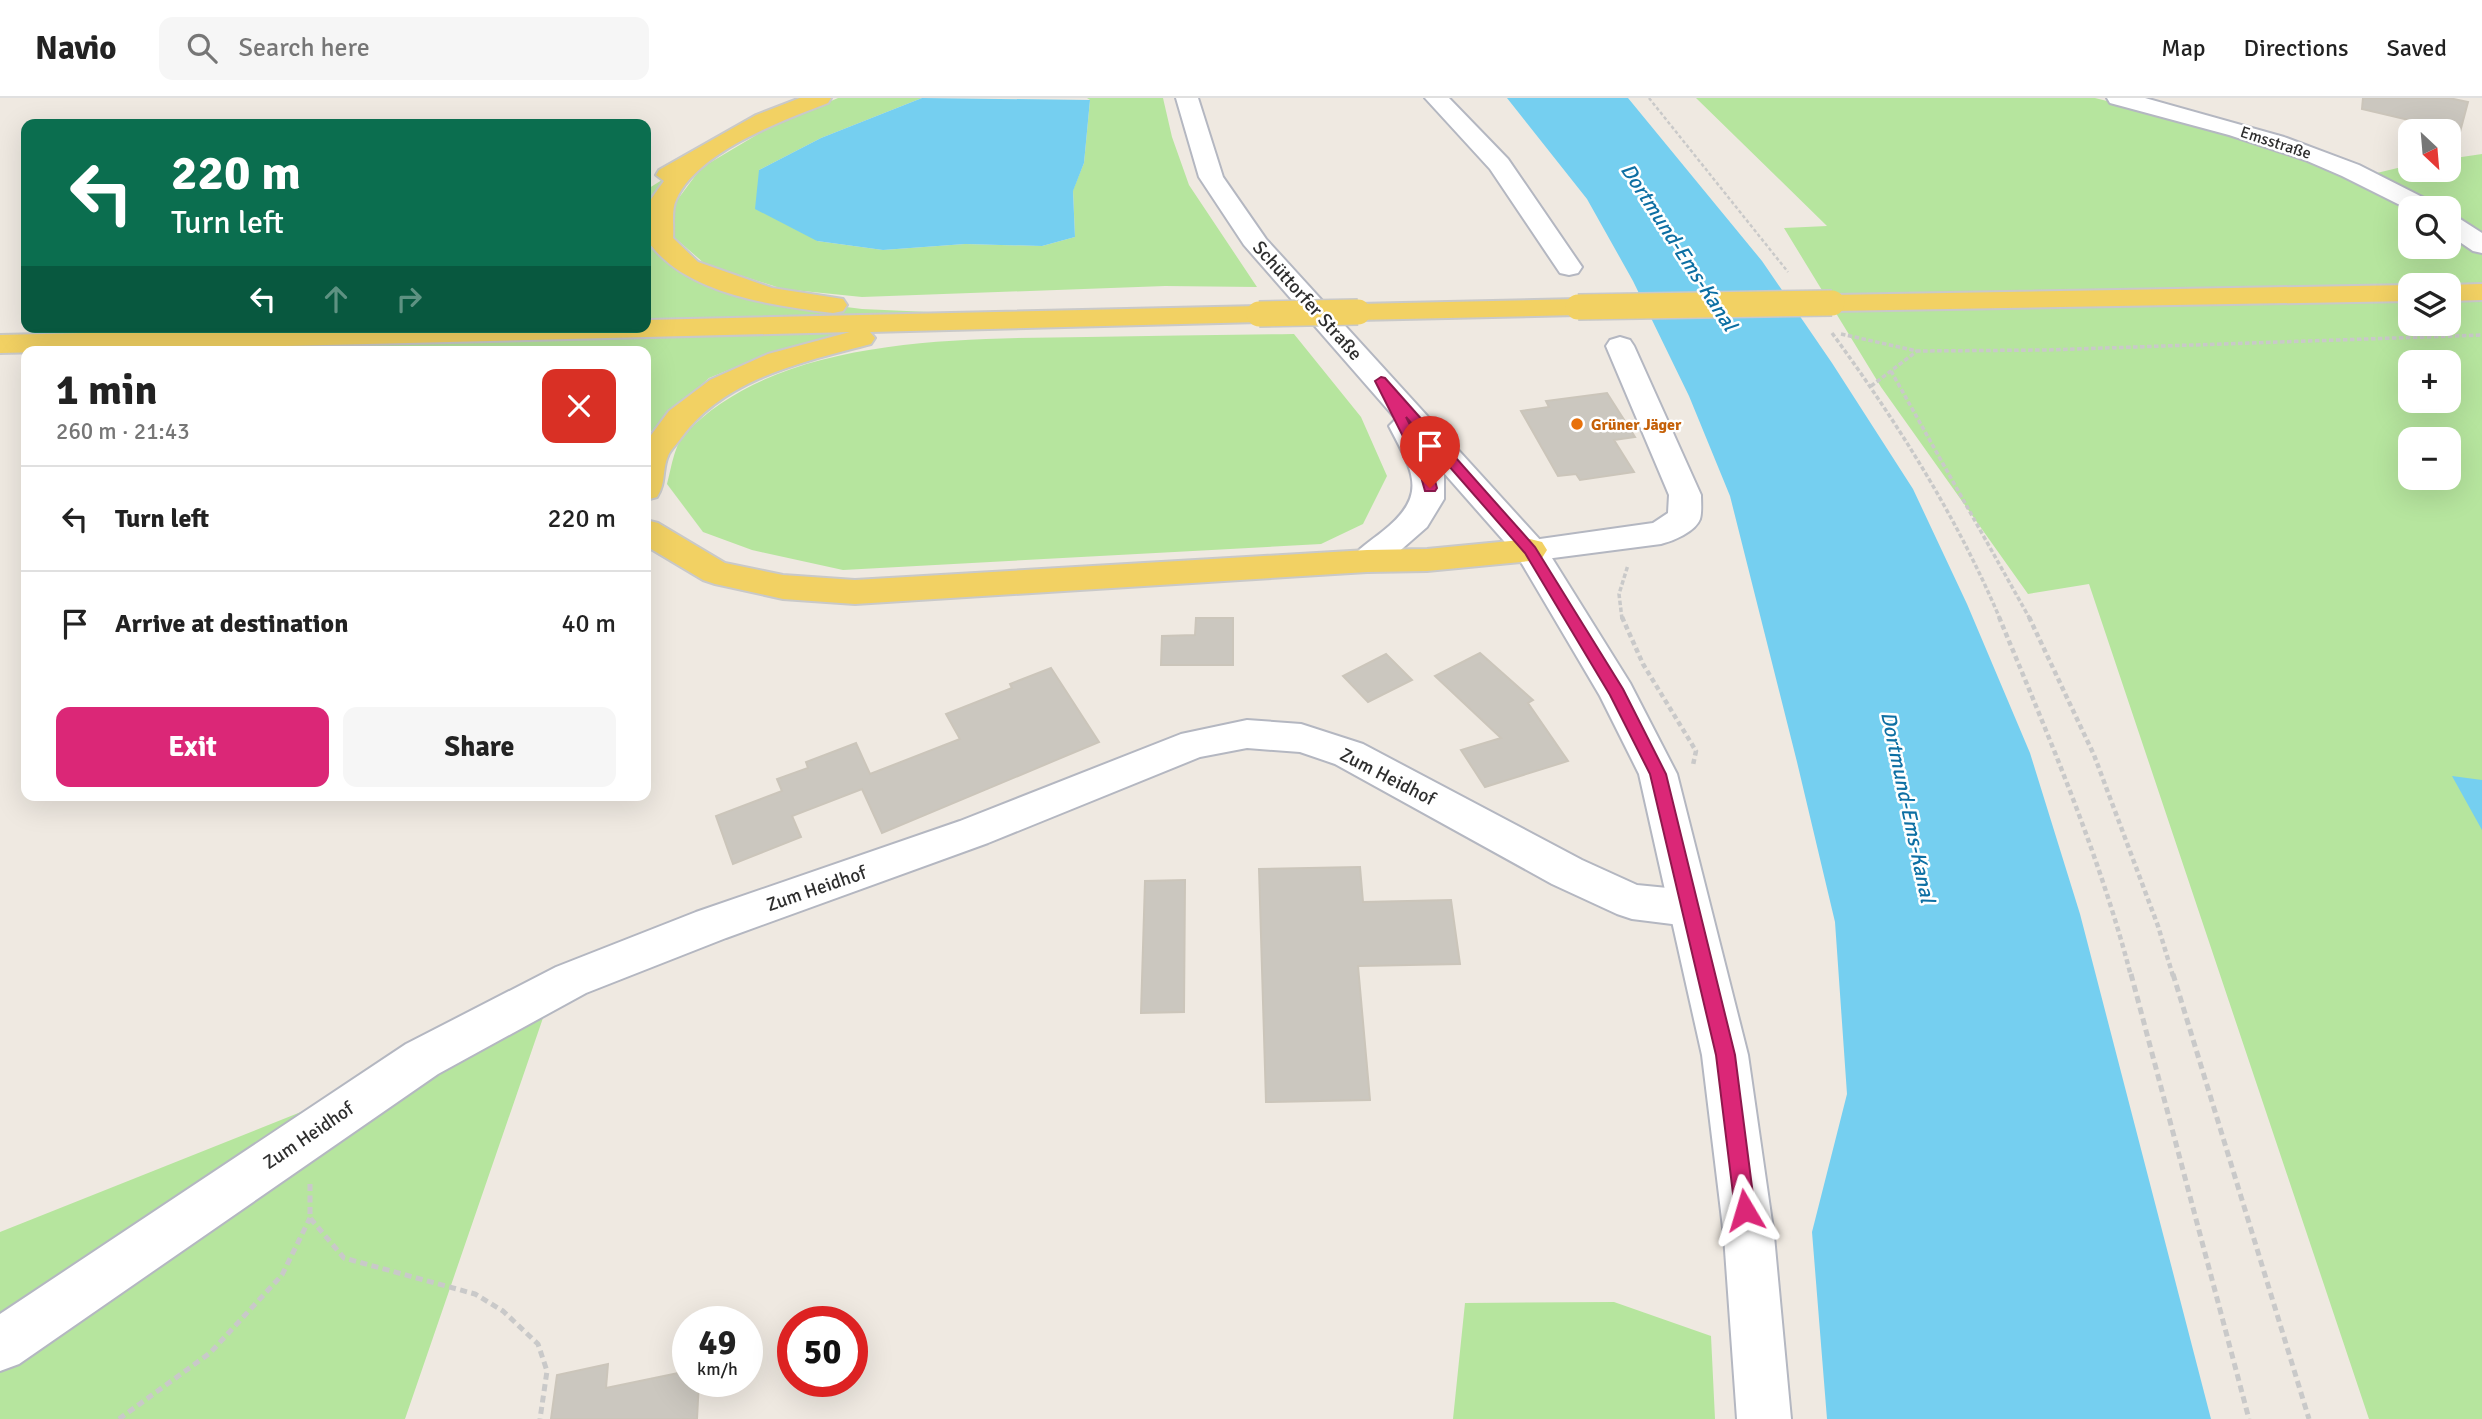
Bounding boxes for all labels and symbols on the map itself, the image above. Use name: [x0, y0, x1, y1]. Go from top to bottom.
north arrow: [2398, 119, 2460, 182]
street label: Emsstraße: [2238, 122, 2314, 164]
water label: Dortmund-Ems-Kanal: [1615, 158, 1744, 337]
street label: Schüttorfer Straße: [1247, 236, 1367, 365]
place label: Grüner Jäger: [1591, 415, 1682, 435]
pin: [1400, 416, 1460, 488]
marker: Grüner Jäger: [1569, 416, 1585, 432]
water label: Dortmund-Ems-Kanal: [1875, 709, 1941, 907]
street label: Zum Heidhof: [1336, 743, 1441, 812]
street label: Zum Heidhof: [763, 860, 871, 917]
street label: Zum Heidhof: [259, 1096, 360, 1175]
position arrow: [1708, 1173, 1782, 1247]
speed limit sign: 50: [777, 1306, 868, 1397]

